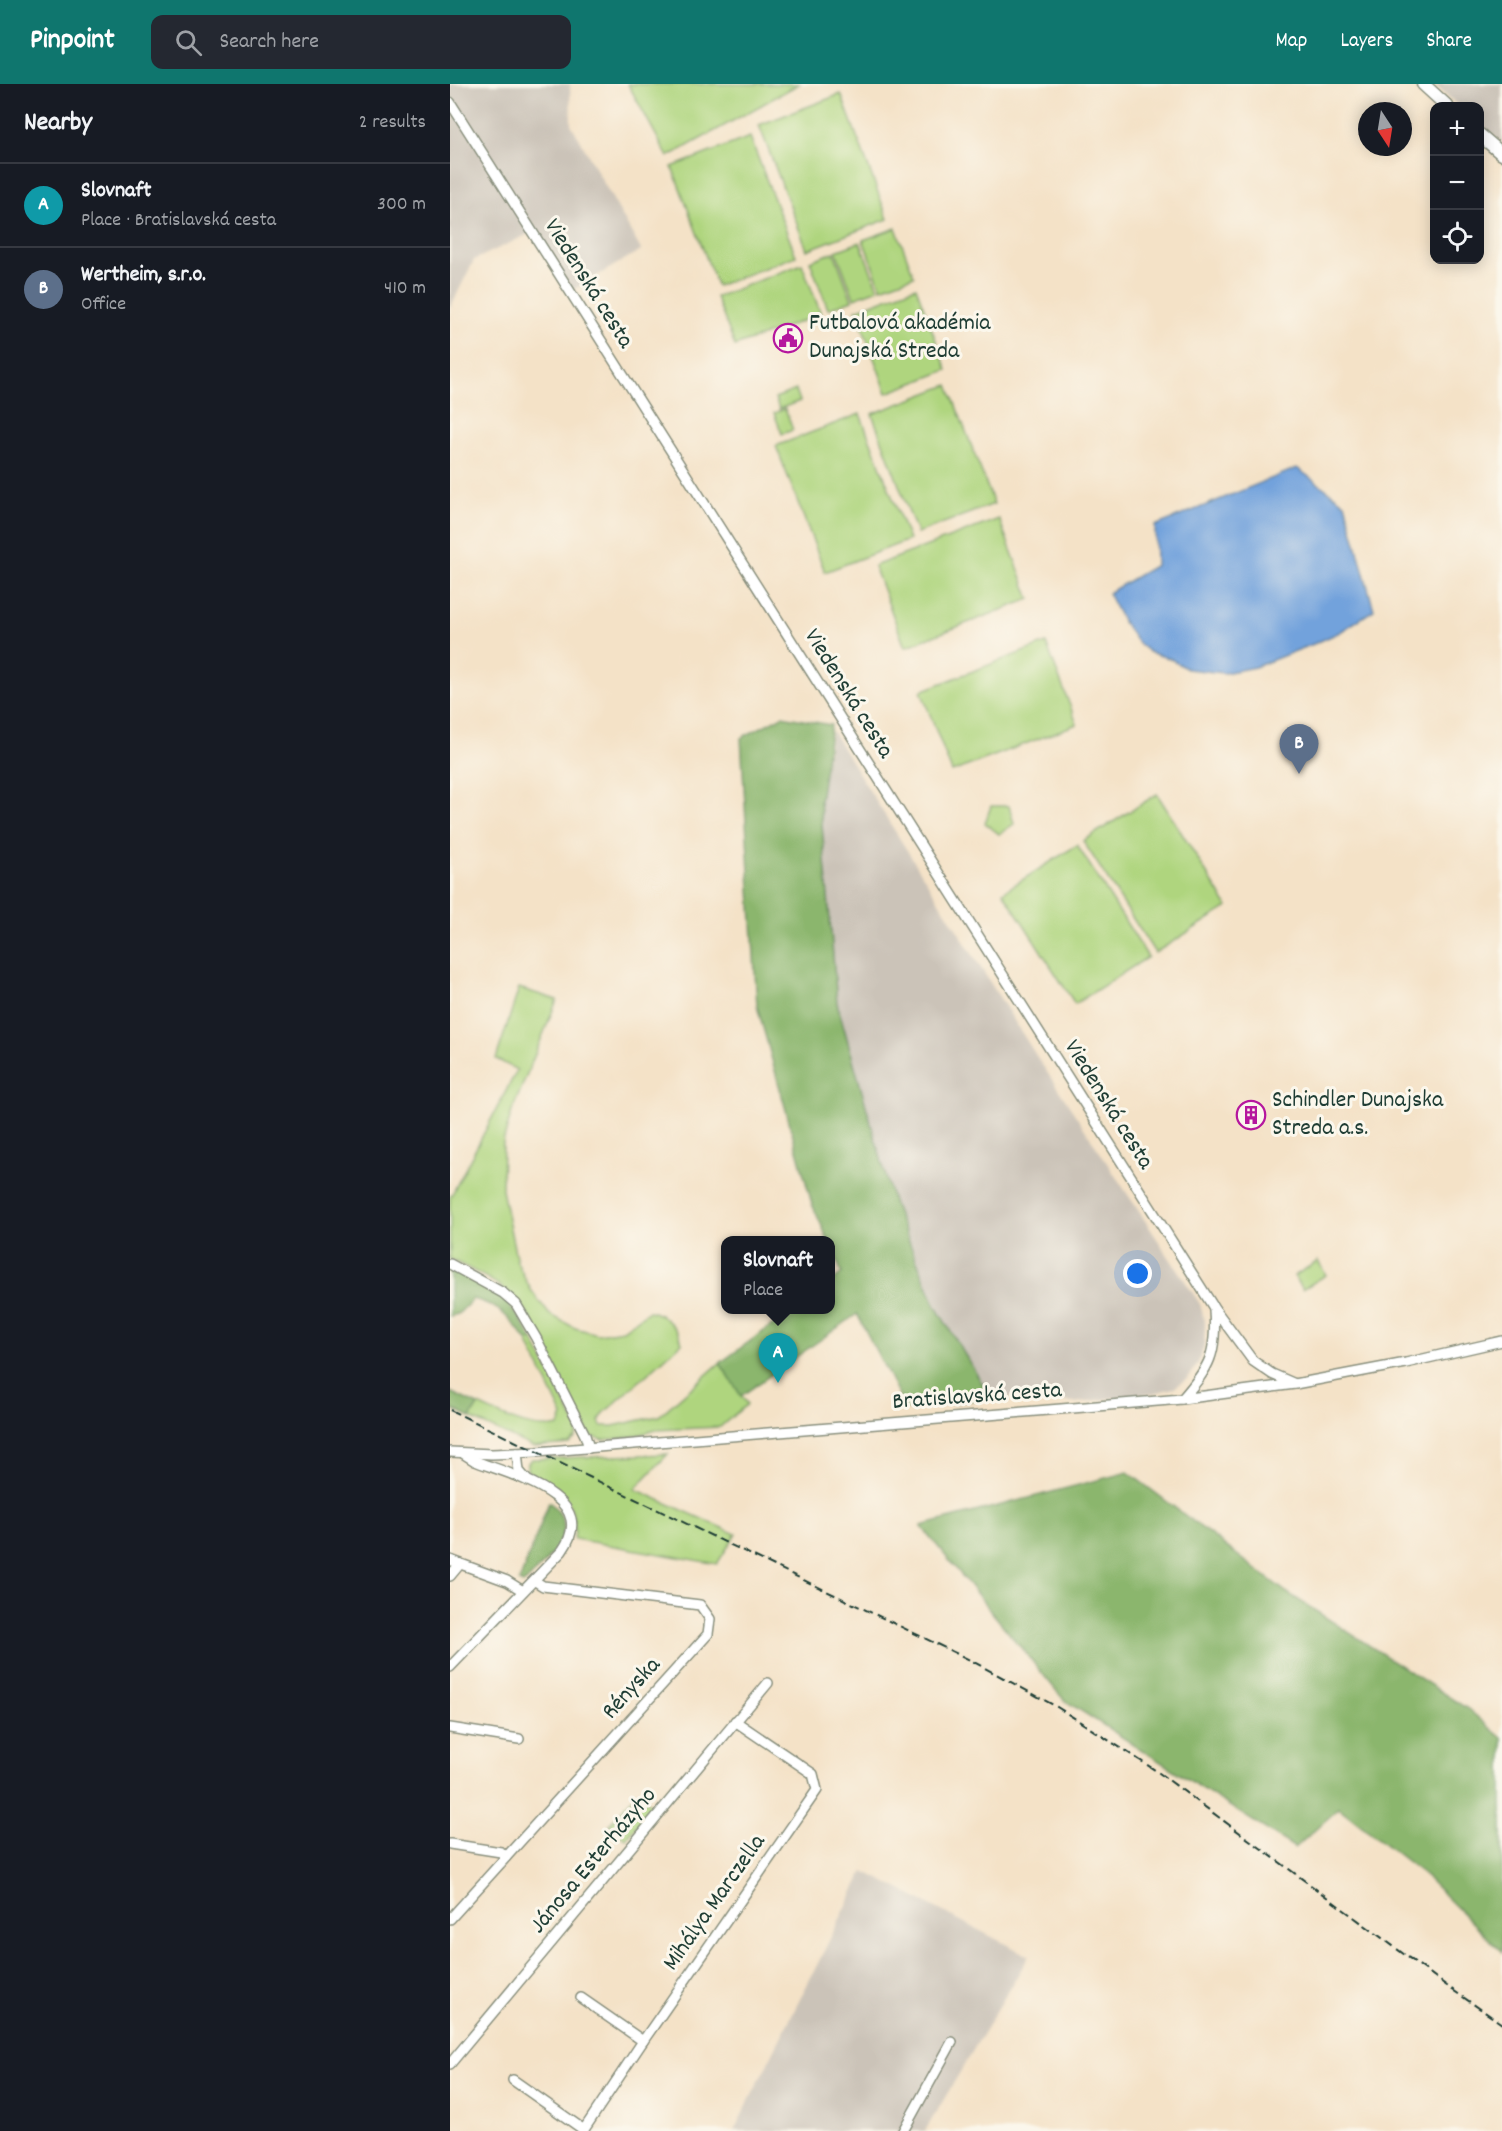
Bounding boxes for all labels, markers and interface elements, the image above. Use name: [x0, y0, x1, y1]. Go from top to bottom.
search box: [151, 15, 571, 69]
text: Pinpoint: [30, 22, 115, 62]
icon: search: [172, 26, 205, 59]
text: Search here: [220, 27, 319, 58]
text: Map: [1276, 27, 1307, 57]
text: Layers: [1340, 27, 1393, 57]
text: Share: [1426, 27, 1472, 57]
north arrow: [1358, 102, 1412, 156]
map controls: [1430, 102, 1484, 264]
button: +: [1430, 102, 1484, 156]
text: Nearby: [24, 105, 92, 142]
text: 2 results: [359, 109, 426, 137]
button: −: [1430, 156, 1484, 210]
text: Slovnaft: [81, 176, 151, 207]
text: A: [38, 191, 49, 219]
text: 300 m: [377, 191, 426, 219]
text: Place · Bratislavská cesta: [81, 207, 276, 235]
button: locate: [1430, 210, 1484, 264]
street label: Viedenská cesta: [535, 213, 642, 356]
text: Wertheim, s.r.o.: [81, 260, 206, 291]
text: B: [39, 275, 48, 303]
text: 410 m: [384, 275, 426, 303]
text: Office: [81, 291, 126, 319]
place label: Futbalová akadémia Dunajská Streda: [809, 307, 991, 369]
public building icon: Futbalová akadémia Dunajská Streda: [772, 322, 804, 354]
street label: Viedenská cesta: [795, 623, 902, 766]
pin: B: [1280, 724, 1318, 774]
street label: Viedenská cesta: [1055, 1034, 1162, 1177]
place label: Schindler Dunajska Streda a.s.: [1272, 1084, 1444, 1146]
building icon: Schindler Dunajska Streda a.s.: [1235, 1099, 1267, 1131]
popup: [721, 1236, 835, 1314]
text: Slovnaft: [743, 1246, 813, 1277]
your location: [1123, 1259, 1152, 1288]
text: Place: [743, 1277, 783, 1305]
pin: A: [758, 1334, 798, 1383]
street label: Bratislavská cesta: [891, 1374, 1064, 1420]
street label: Rényska: [595, 1650, 670, 1728]
street label: Jánosa Esterházyho: [522, 1780, 666, 1942]
street label: Mihálya Marczella: [655, 1827, 775, 1978]

